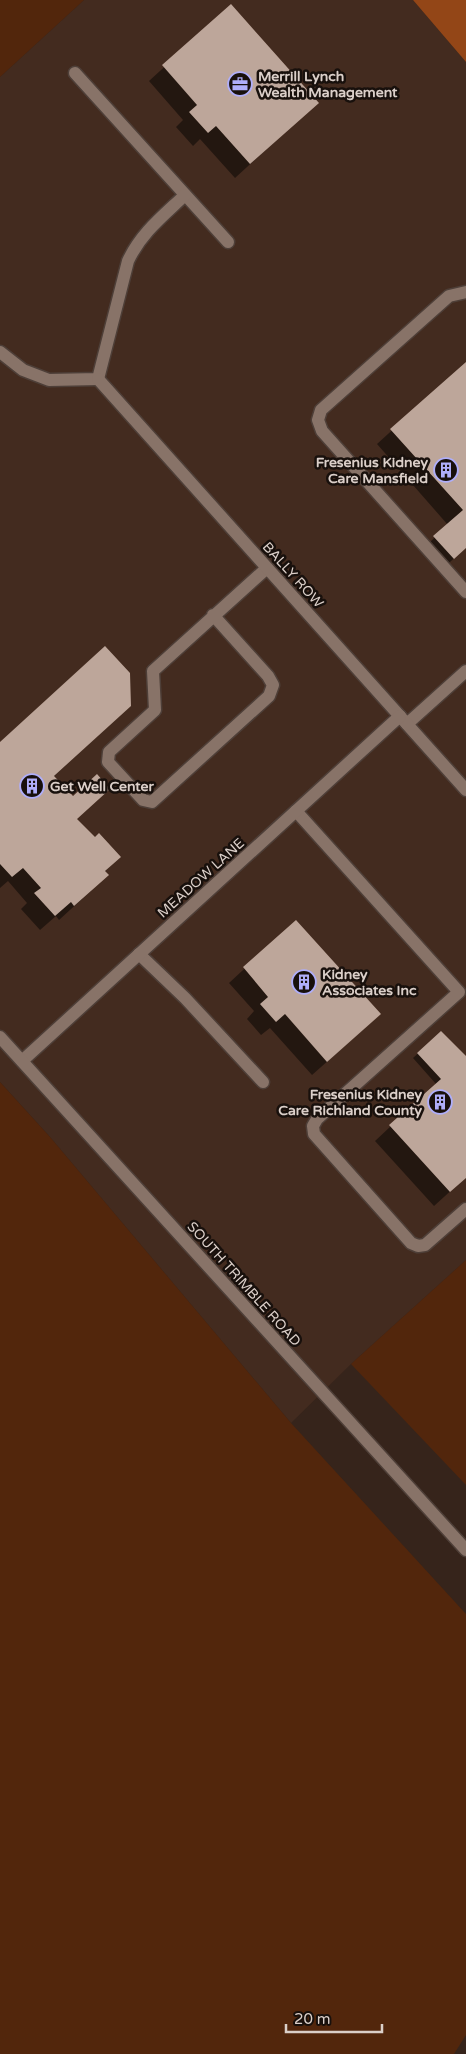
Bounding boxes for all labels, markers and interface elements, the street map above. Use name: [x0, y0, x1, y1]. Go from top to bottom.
place label: Merrill Lynch Wealth Management: [258, 68, 398, 101]
office icon: Merrill Lynch Wealth Management: [227, 71, 253, 97]
place label: Fresenius Kidney Care Mansfield: [316, 454, 428, 487]
building icon: Fresenius Kidney Care Mansfield: [433, 457, 459, 483]
street label: BALLY ROW: [259, 538, 327, 612]
building icon: Get Well Center: [19, 773, 45, 799]
place label: Get Well Center: [50, 778, 155, 795]
street label: MEADOW LANE: [154, 835, 248, 921]
place label: Kidney Associates Inc: [322, 966, 417, 999]
building icon: Kidney Associates Inc: [291, 969, 317, 995]
place label: Fresenius Kidney Care Richland County: [278, 1086, 422, 1119]
building icon: Fresenius Kidney Care Richland County: [427, 1089, 453, 1115]
street label: SOUTH TRIMBLE ROAD: [184, 1218, 304, 1350]
scale bar: [286, 2002, 382, 2034]
text: 20 m: [294, 2010, 331, 2028]

